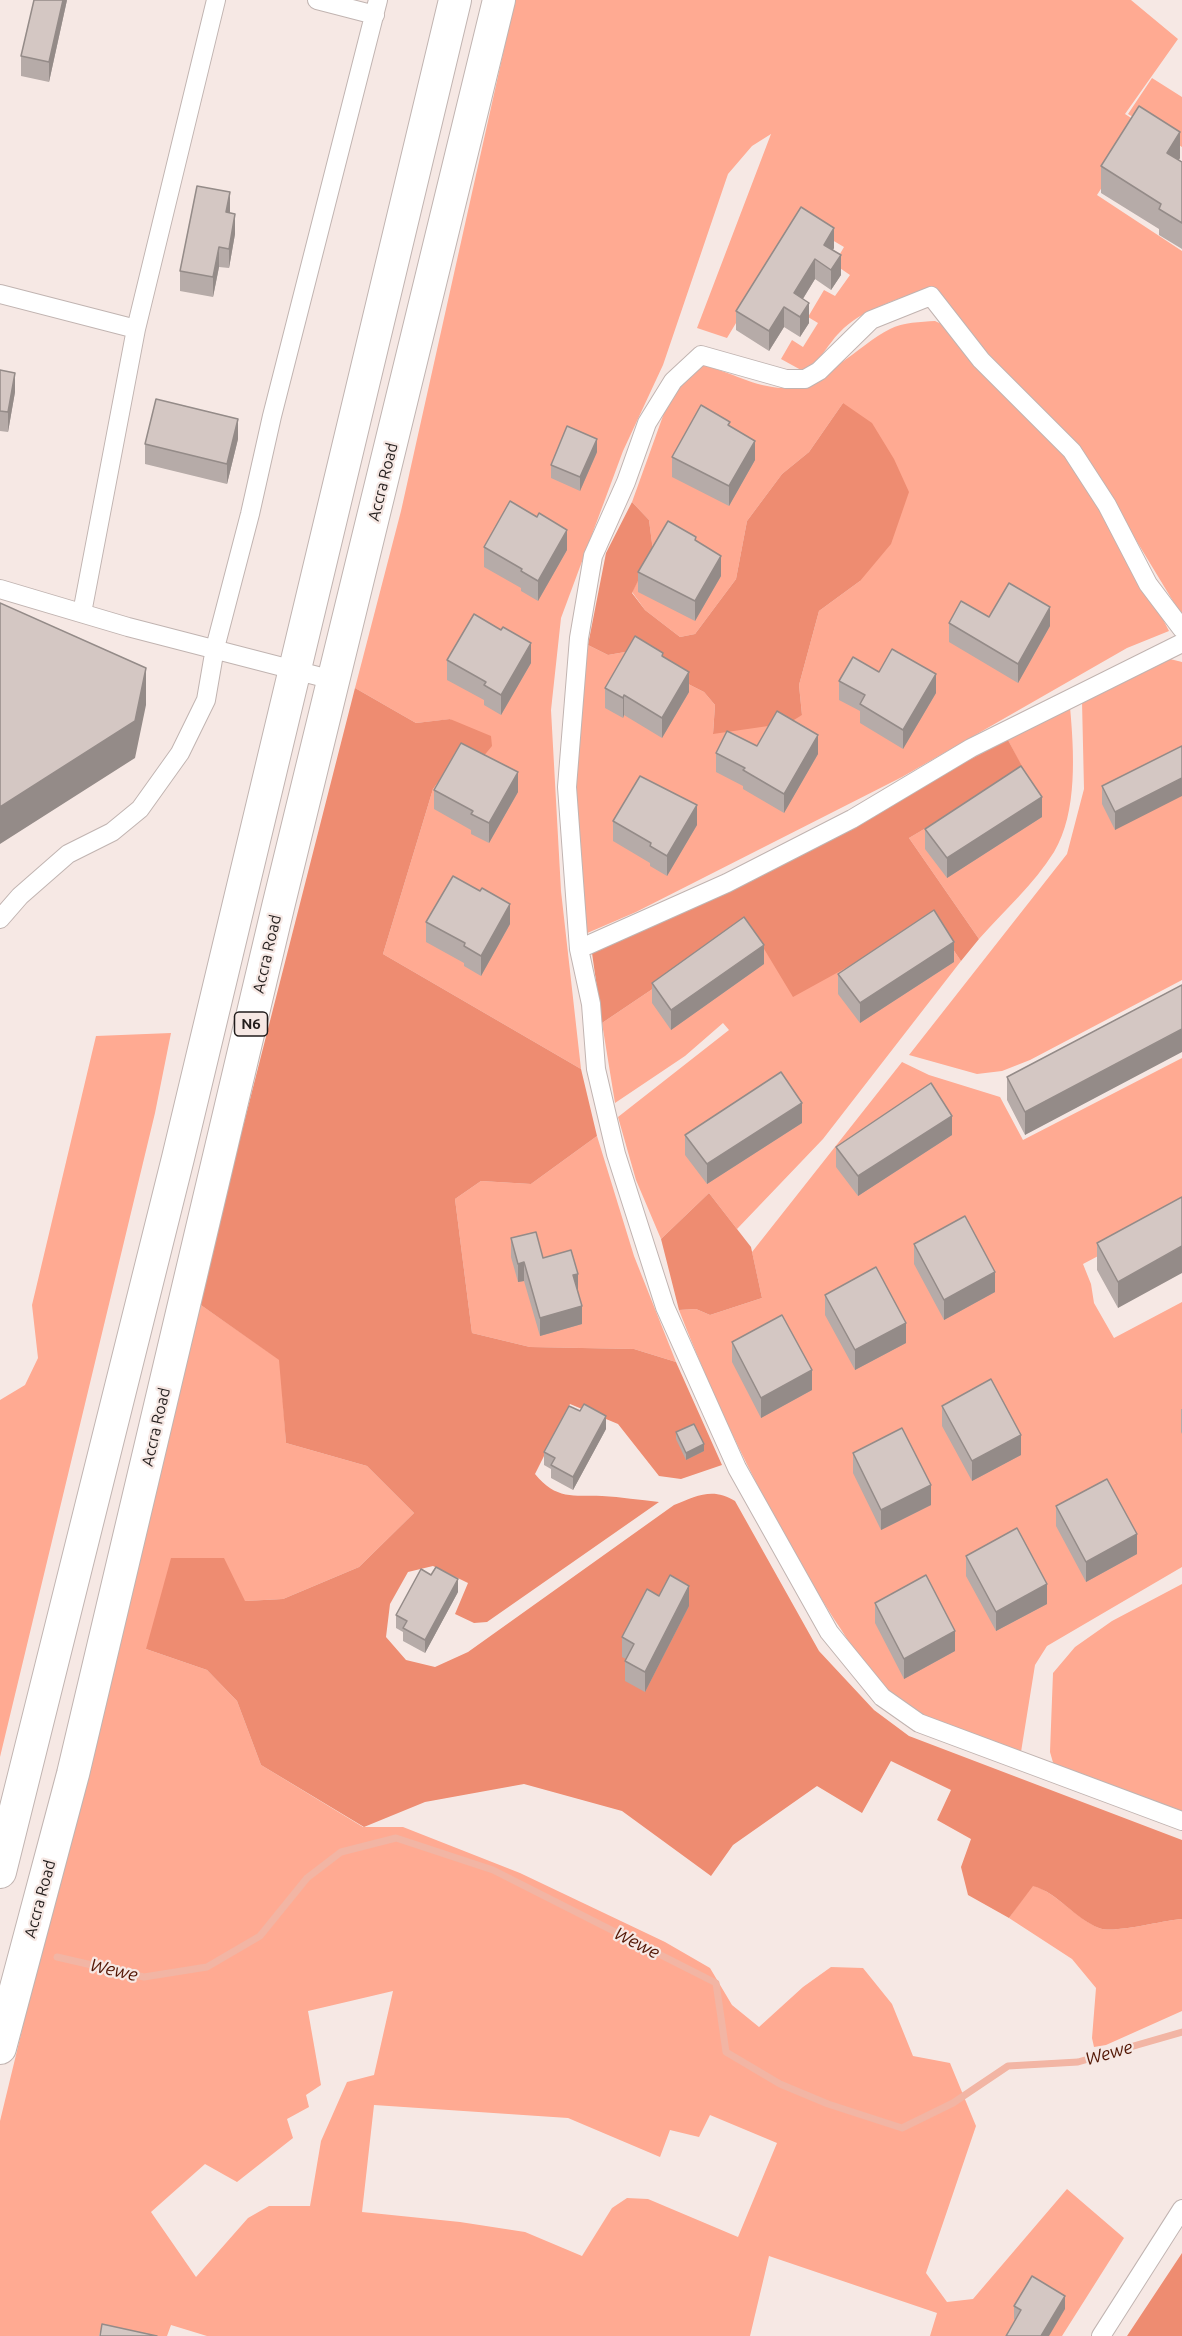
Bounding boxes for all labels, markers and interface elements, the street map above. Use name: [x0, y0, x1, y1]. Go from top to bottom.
street label: Accra Road: [364, 441, 402, 523]
street label: Accra Road: [249, 913, 285, 995]
road number: N6: [234, 1012, 268, 1036]
street label: Accra Road: [138, 1386, 174, 1468]
street label: Accra Road: [20, 1858, 60, 1940]
water label: Wewe: [611, 1922, 663, 1964]
water label: Wewe: [88, 1954, 140, 1986]
water label: Wewe: [1083, 2036, 1135, 2070]

